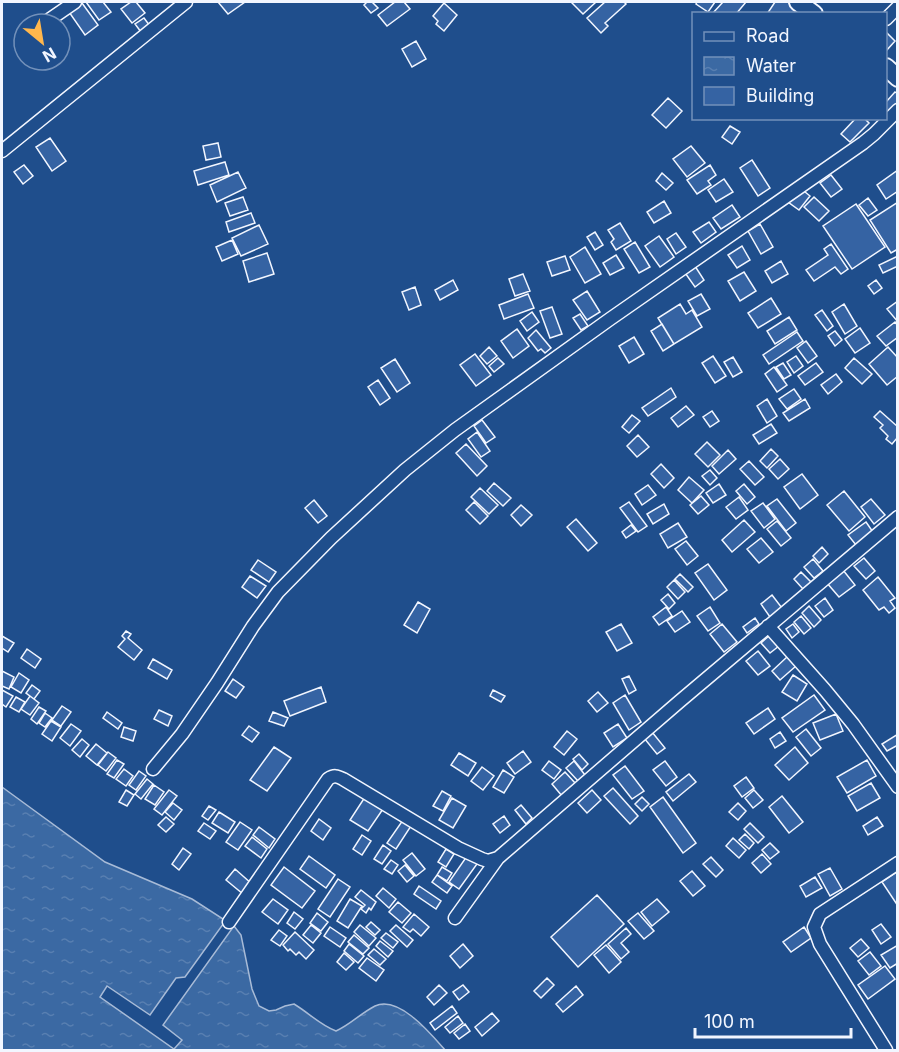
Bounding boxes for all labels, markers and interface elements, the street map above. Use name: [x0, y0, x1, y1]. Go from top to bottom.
north arrow: [12, 12, 72, 72]
legend: [692, 12, 887, 120]
text: Road: [746, 25, 789, 46]
text: N: [39, 43, 60, 67]
text: Water: [746, 55, 796, 76]
text: Building: [746, 85, 814, 106]
scale bar: [695, 1001, 851, 1039]
text: 100 m: [704, 1011, 755, 1032]

